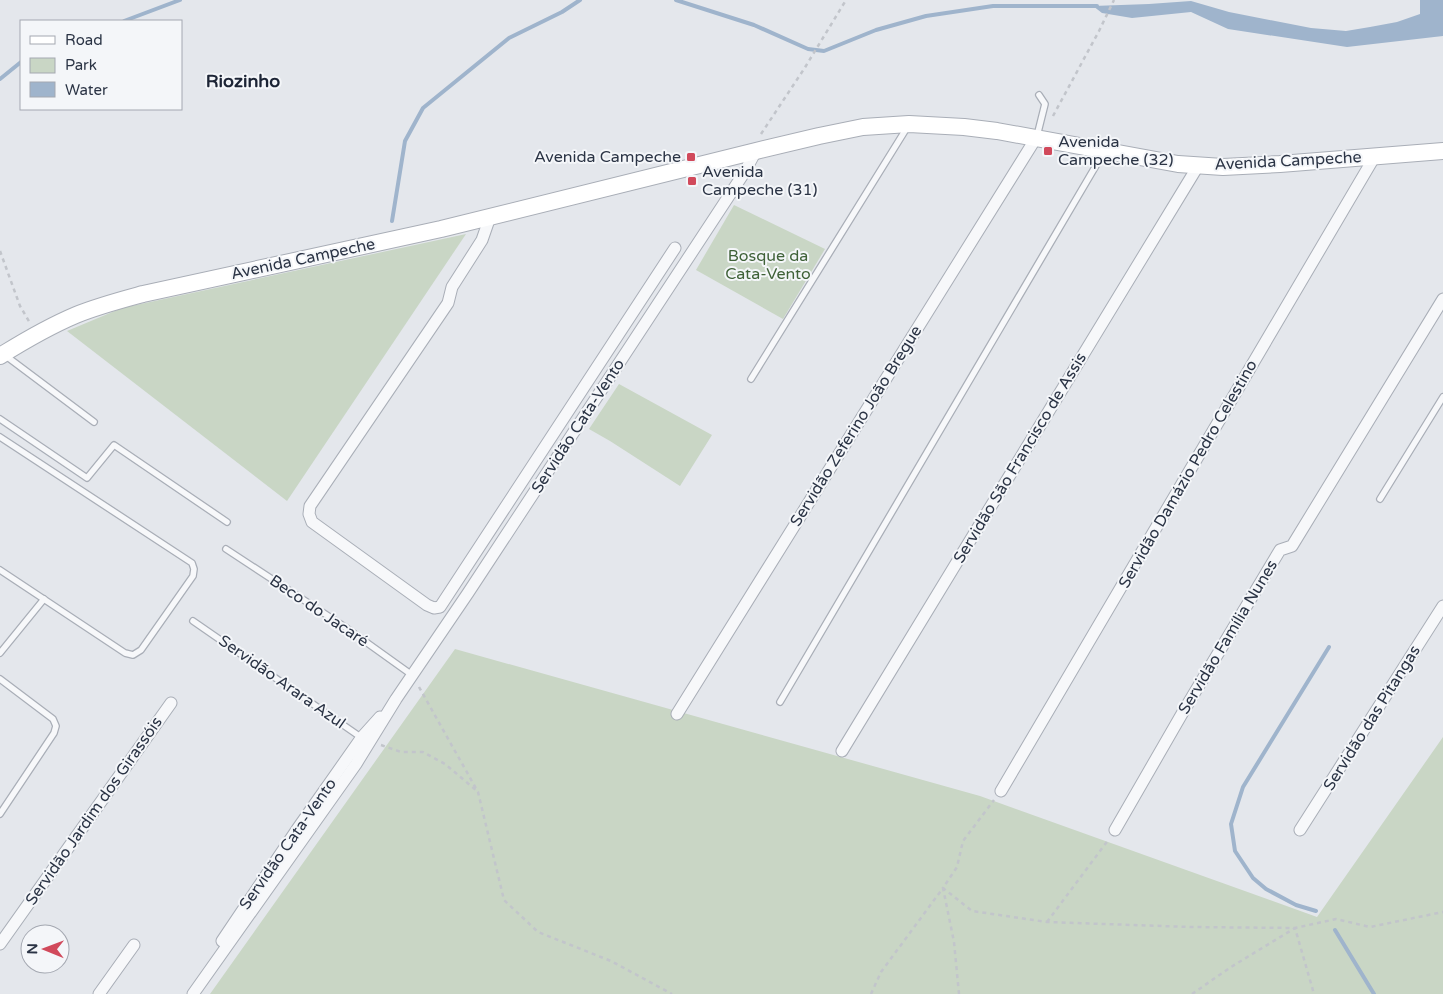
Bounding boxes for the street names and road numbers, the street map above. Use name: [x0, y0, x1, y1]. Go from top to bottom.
street label: Avenida Campeche: [1214, 147, 1362, 175]
street label: Avenida Campeche: [229, 234, 377, 284]
street label: Servidão Zeferino João Bregue: [786, 322, 926, 530]
street label: Servidão São Francisco de Assis: [949, 349, 1091, 567]
street label: Servidão Cata-Vento: [527, 355, 629, 497]
street label: Servidão Damázio Pedro Celestino: [1114, 356, 1262, 592]
street label: Servidão Família Nunes: [1174, 556, 1282, 718]
street label: Beco do Jacaré: [266, 570, 372, 652]
street label: Servidão Arara Azul: [215, 631, 349, 733]
street label: Servidão das Pitangas: [1319, 642, 1425, 794]
street label: Servidão Jardim dos Girassóis: [21, 713, 167, 909]
street label: Servidão Cata-Vento: [235, 774, 341, 914]

